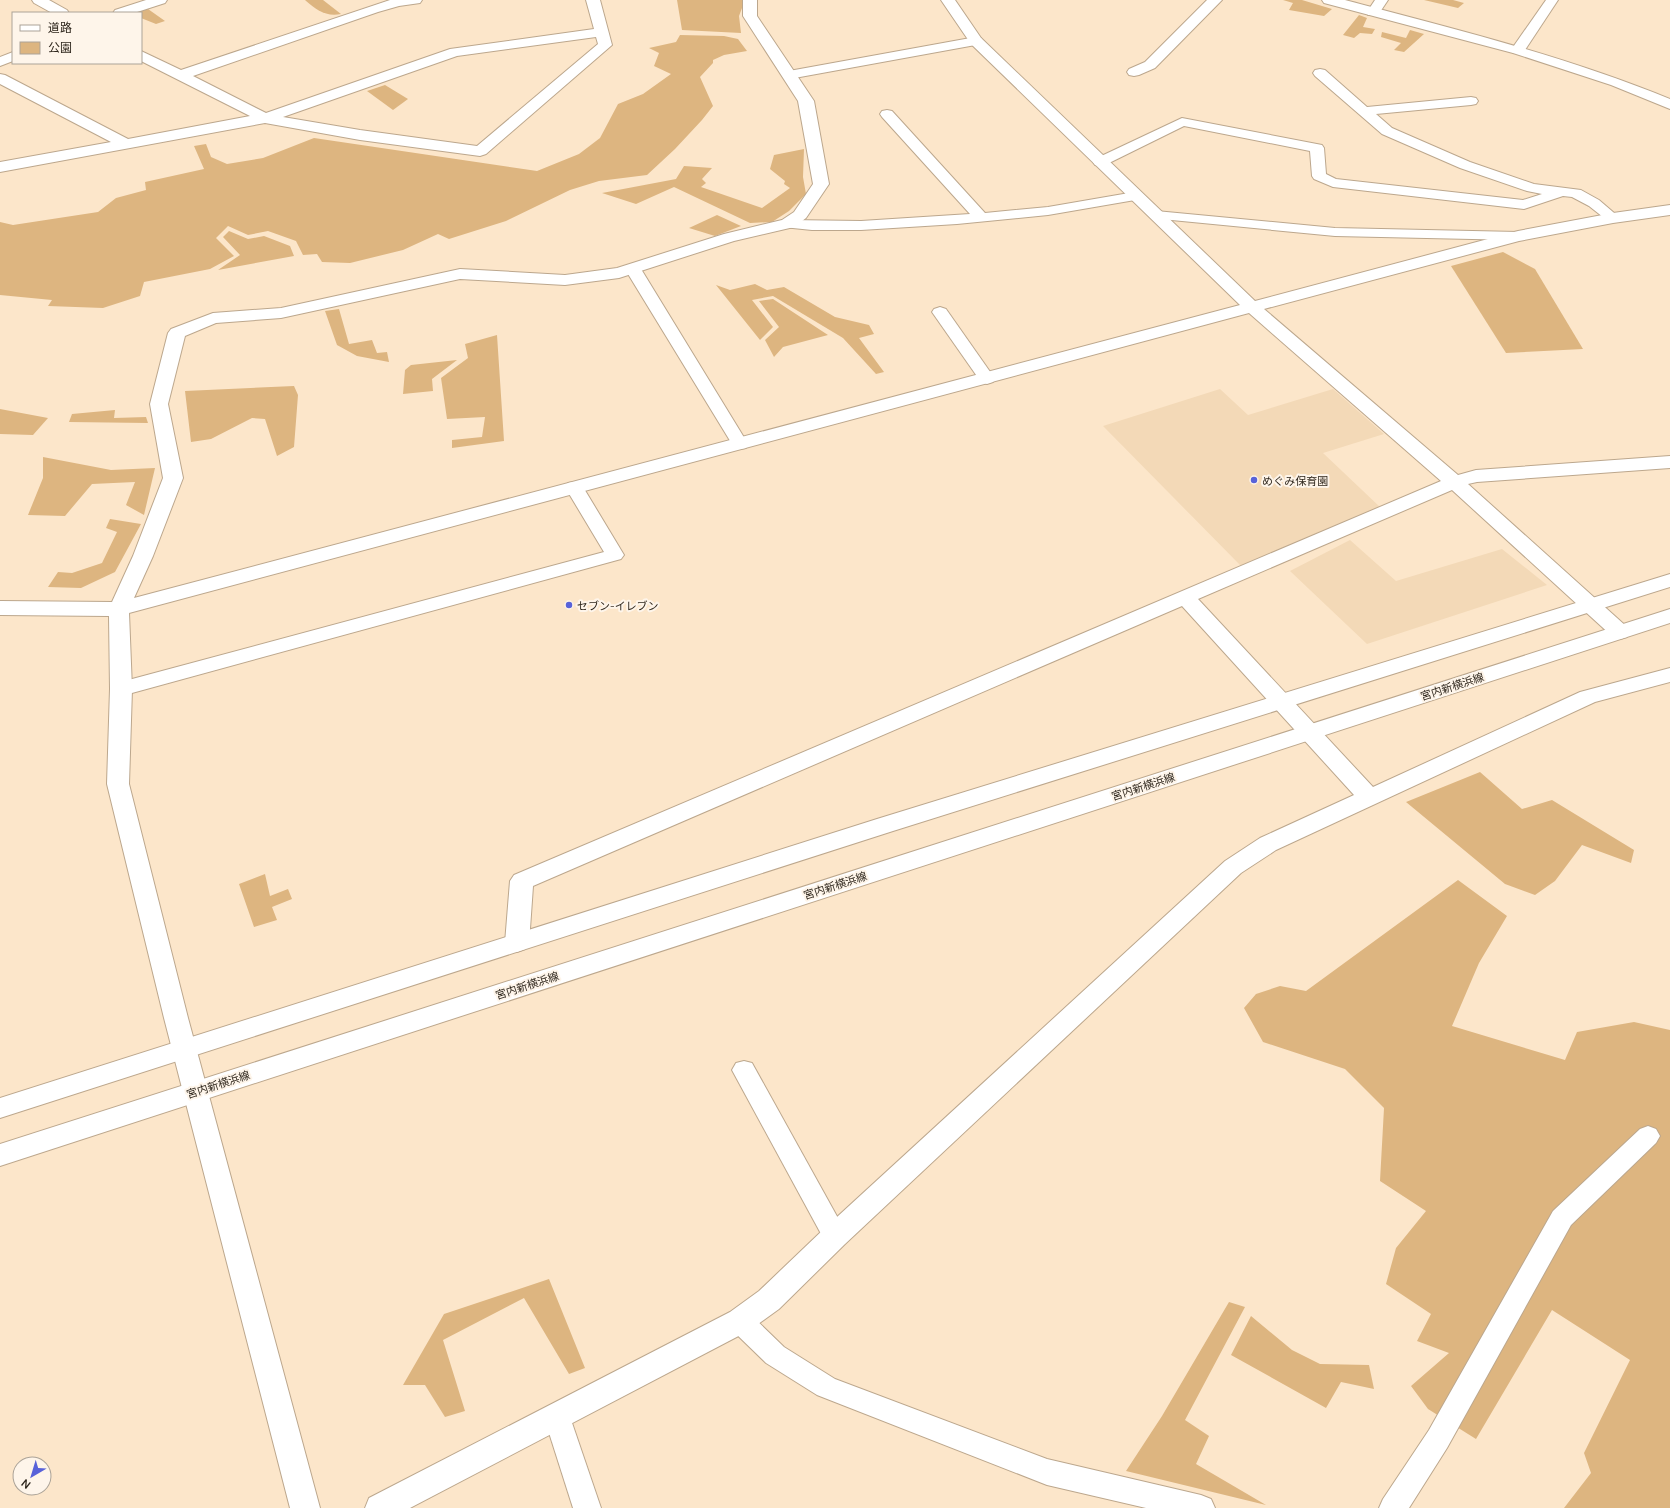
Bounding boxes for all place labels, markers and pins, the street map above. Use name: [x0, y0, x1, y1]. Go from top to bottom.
place label: めぐみ保育園: [1262, 473, 1328, 488]
marker: めぐみ保育園: [1249, 475, 1259, 485]
place label: セブン-イレブン: [577, 598, 659, 613]
marker: セブン-イレブン: [564, 600, 574, 610]

